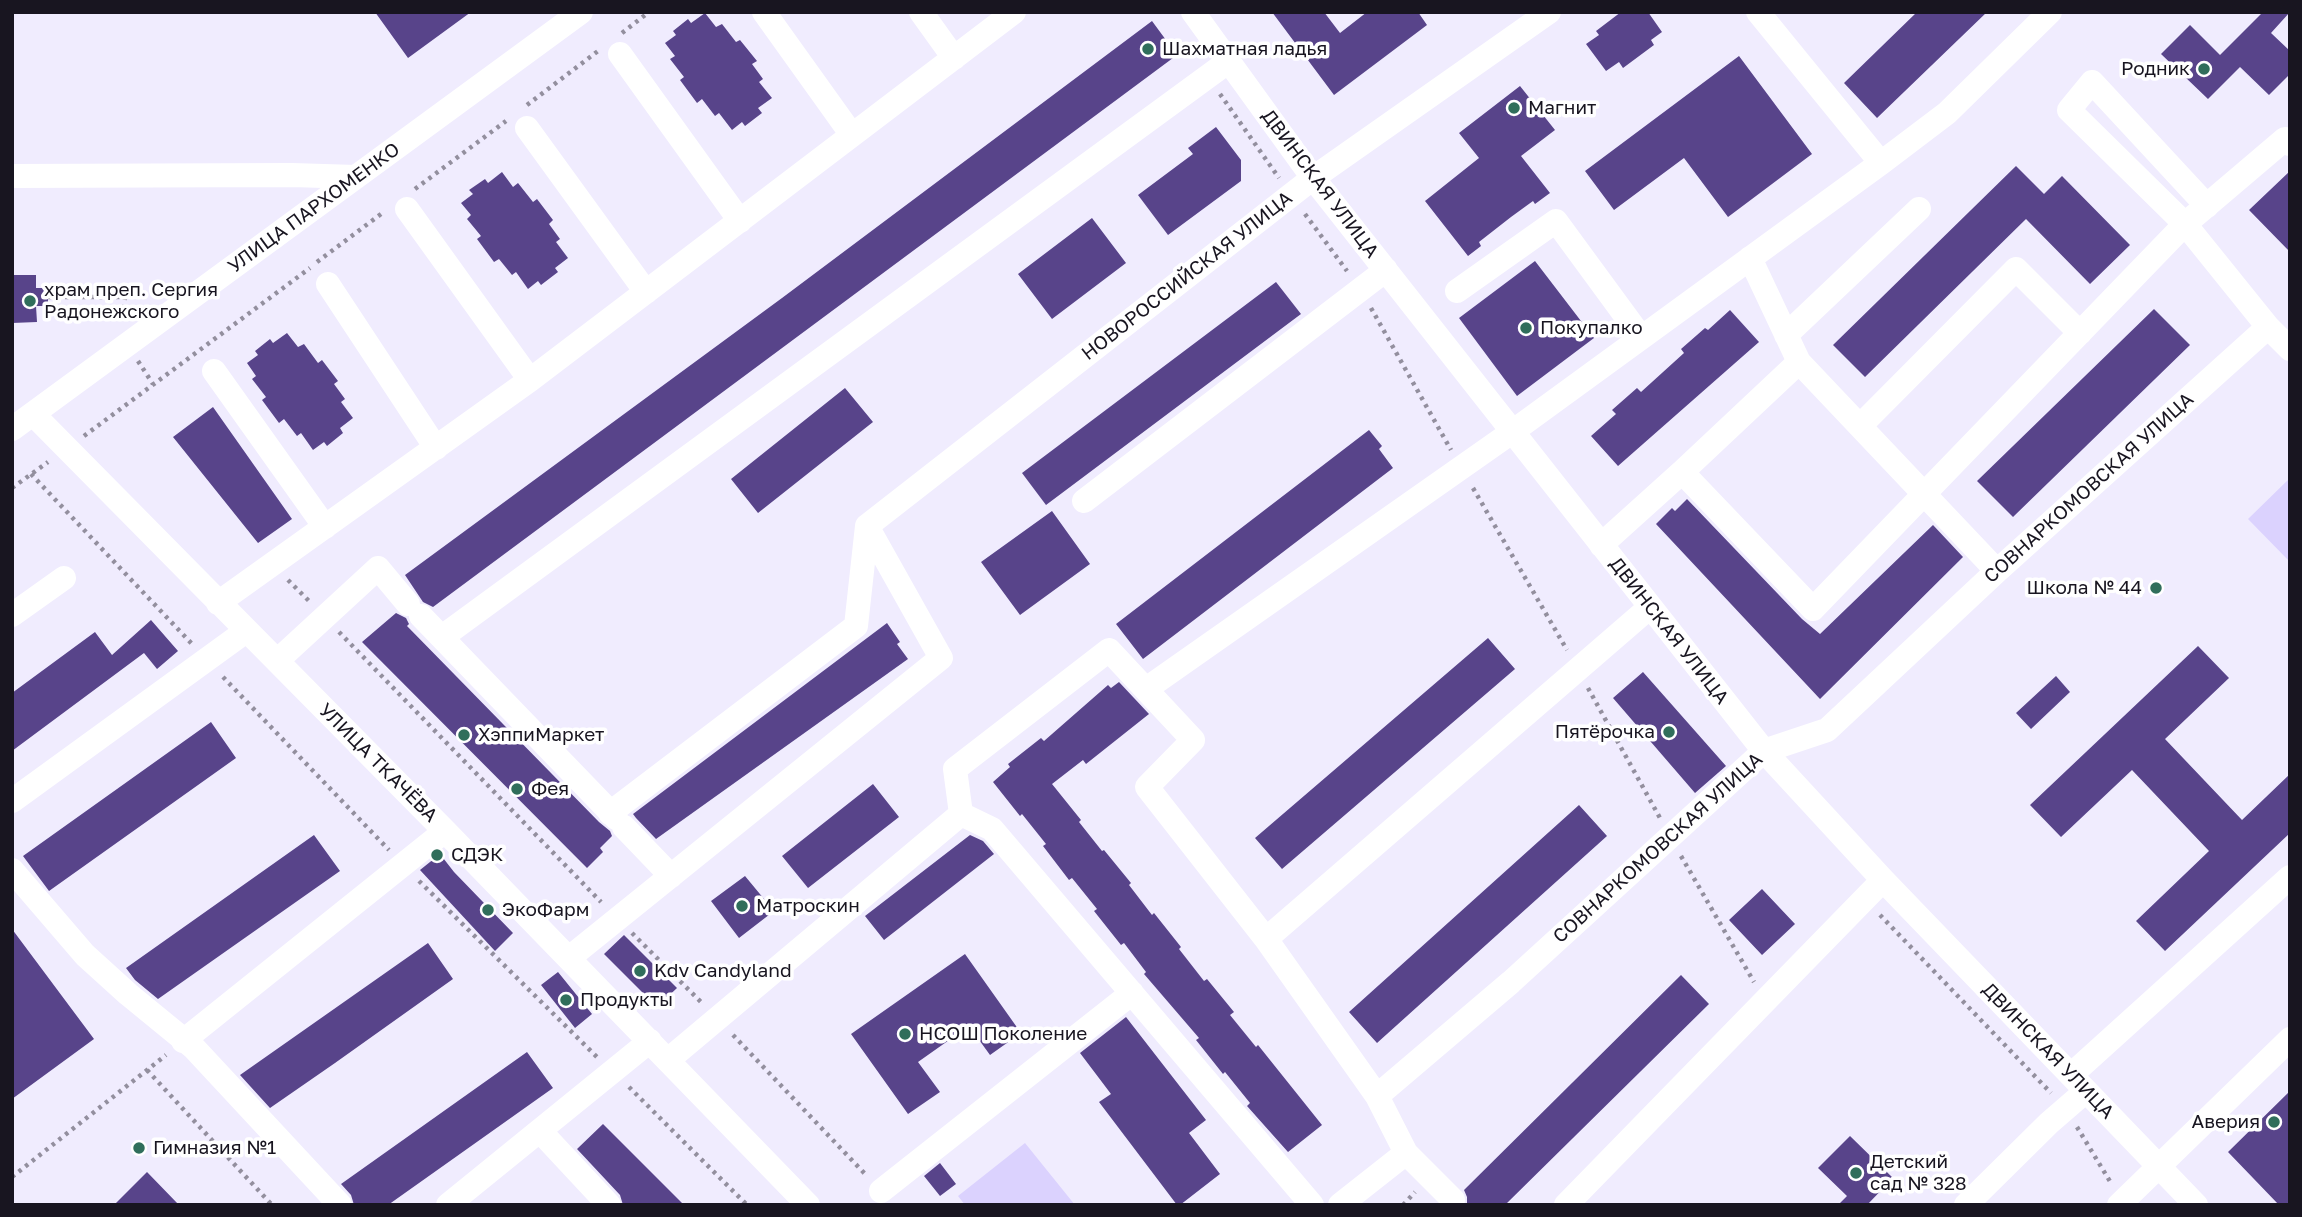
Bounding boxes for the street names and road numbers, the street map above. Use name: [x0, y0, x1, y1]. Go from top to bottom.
street label: ДВИНСКАЯ УЛИЦА: [1257, 105, 1383, 263]
street label: УЛИЦА ПАРХОМЕНКО: [224, 138, 404, 278]
street label: НОВОРОССИЙСКАЯ УЛИЦА: [1077, 187, 1297, 365]
street label: СОВНАРКОМОВСКАЯ УЛИЦА: [1980, 388, 2198, 588]
street label: ДВИНСКАЯ УЛИЦА: [1605, 553, 1733, 709]
street label: УЛИЦА ТКАЧЁВА: [314, 699, 442, 827]
street label: СОВНАРКОМОВСКАЯ УЛИЦА: [1549, 748, 1767, 948]
street label: ДВИНСКАЯ УЛИЦА: [1977, 978, 2119, 1124]

